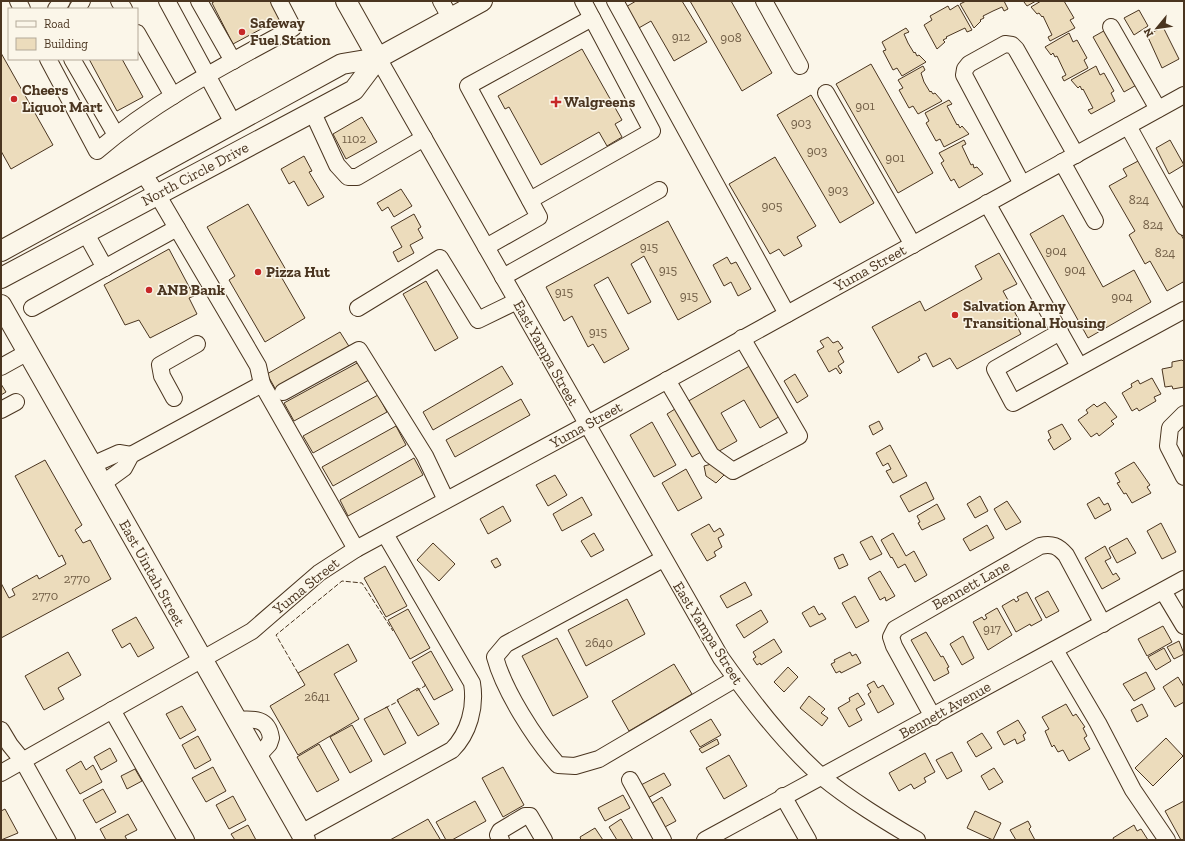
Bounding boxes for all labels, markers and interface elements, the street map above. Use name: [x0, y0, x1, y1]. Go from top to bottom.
legend: [8, 8, 138, 60]
north arrow: [1137, 8, 1177, 48]
place label: Safeway Fuel Station: [250, 14, 331, 49]
text: Road: [44, 17, 70, 31]
text: N: [1141, 25, 1156, 39]
marker: Safeway Fuel Station: [237, 27, 247, 37]
house number: 912: [672, 29, 691, 44]
house number: 908: [720, 30, 742, 45]
text: Building: [44, 37, 88, 51]
place label: Cheers Liquor Mart: [22, 81, 104, 116]
place label: Walgreens: [564, 93, 635, 111]
marker: Cheers Liquor Mart: [9, 94, 19, 104]
marker: Walgreens: [551, 97, 561, 107]
house number: 901: [855, 98, 875, 113]
house number: 903: [791, 115, 811, 130]
house number: 1102: [342, 131, 366, 146]
street label: North Circle Drive: [138, 138, 252, 210]
house number: 903: [807, 143, 827, 158]
house number: 901: [885, 150, 905, 165]
house number: 903: [828, 182, 848, 197]
house number: 824: [1129, 192, 1149, 207]
house number: 905: [761, 198, 783, 213]
house number: 824: [1143, 217, 1163, 232]
house number: 915: [640, 239, 659, 254]
street label: Yuma Street: [830, 241, 910, 296]
house number: 904: [1045, 243, 1067, 258]
house number: 824: [1155, 245, 1175, 260]
house number: 915: [659, 262, 678, 277]
house number: 904: [1064, 262, 1086, 277]
place label: Pizza Hut: [266, 263, 331, 281]
marker: Pizza Hut: [253, 267, 263, 277]
place label: ANB Bank: [157, 281, 226, 299]
house number: 915: [555, 284, 574, 299]
marker: ANB Bank: [144, 285, 154, 295]
house number: 915: [680, 288, 699, 303]
house number: 904: [1111, 289, 1133, 304]
street label: East Yampa Street: [510, 297, 583, 409]
place label: Salvation Army Transitional Housing: [963, 297, 1106, 332]
marker: Salvation Army Transitional Housing: [950, 310, 960, 320]
house number: 915: [589, 324, 608, 339]
street label: Yuma Street: [546, 398, 626, 453]
street label: East Uintah Street: [115, 517, 189, 630]
street label: Yuma Street: [268, 554, 343, 619]
street label: Bennett Lane: [929, 556, 1013, 614]
house number: 2770: [64, 571, 90, 586]
street label: East Yampa Street: [669, 578, 747, 688]
house number: 2770: [32, 588, 58, 603]
house number: 917: [983, 621, 1001, 636]
house number: 2640: [585, 635, 613, 650]
street label: Bennett Avenue: [896, 677, 994, 743]
house number: 2641: [304, 689, 330, 704]

